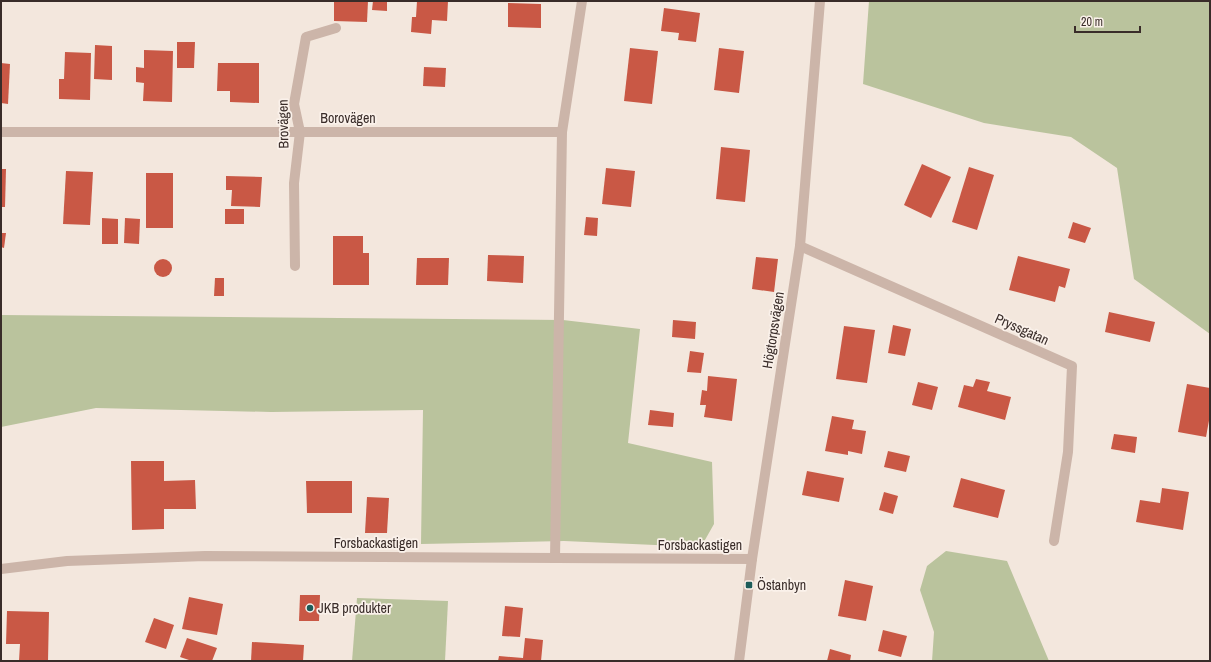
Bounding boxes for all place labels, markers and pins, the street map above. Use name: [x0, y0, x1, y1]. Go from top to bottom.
place label: Östanbyn: [757, 576, 806, 594]
marker: Östanbyn: [744, 580, 754, 590]
place label: JKB produkter: [318, 599, 391, 617]
marker: JKB produkter: [305, 603, 315, 613]

